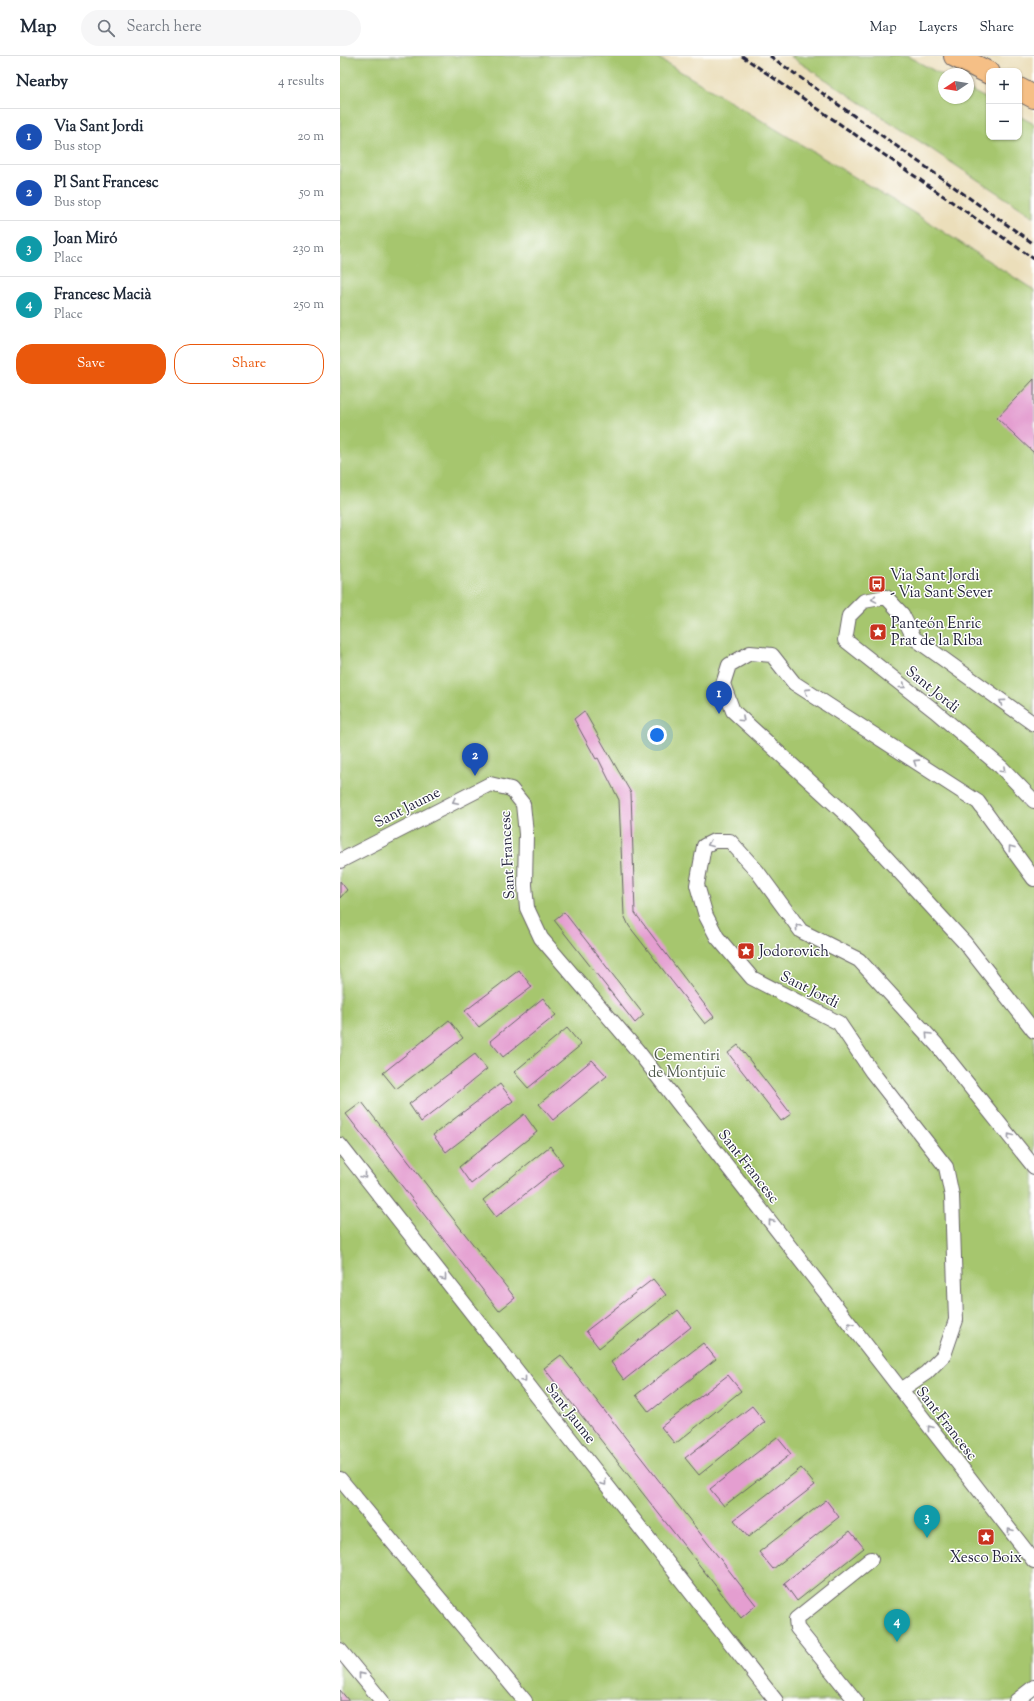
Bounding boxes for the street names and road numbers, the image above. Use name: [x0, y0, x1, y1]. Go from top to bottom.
street label: Sant Jordi: [901, 662, 963, 718]
street label: Sant Jaume: [371, 783, 444, 834]
street label: Sant Francesc: [496, 810, 521, 900]
street label: Sant Jordi: [776, 966, 843, 1014]
street label: Sant Francesc: [712, 1126, 784, 1208]
street label: Sant Jaume: [539, 1379, 600, 1449]
street label: Sant Francesc: [910, 1383, 982, 1465]

